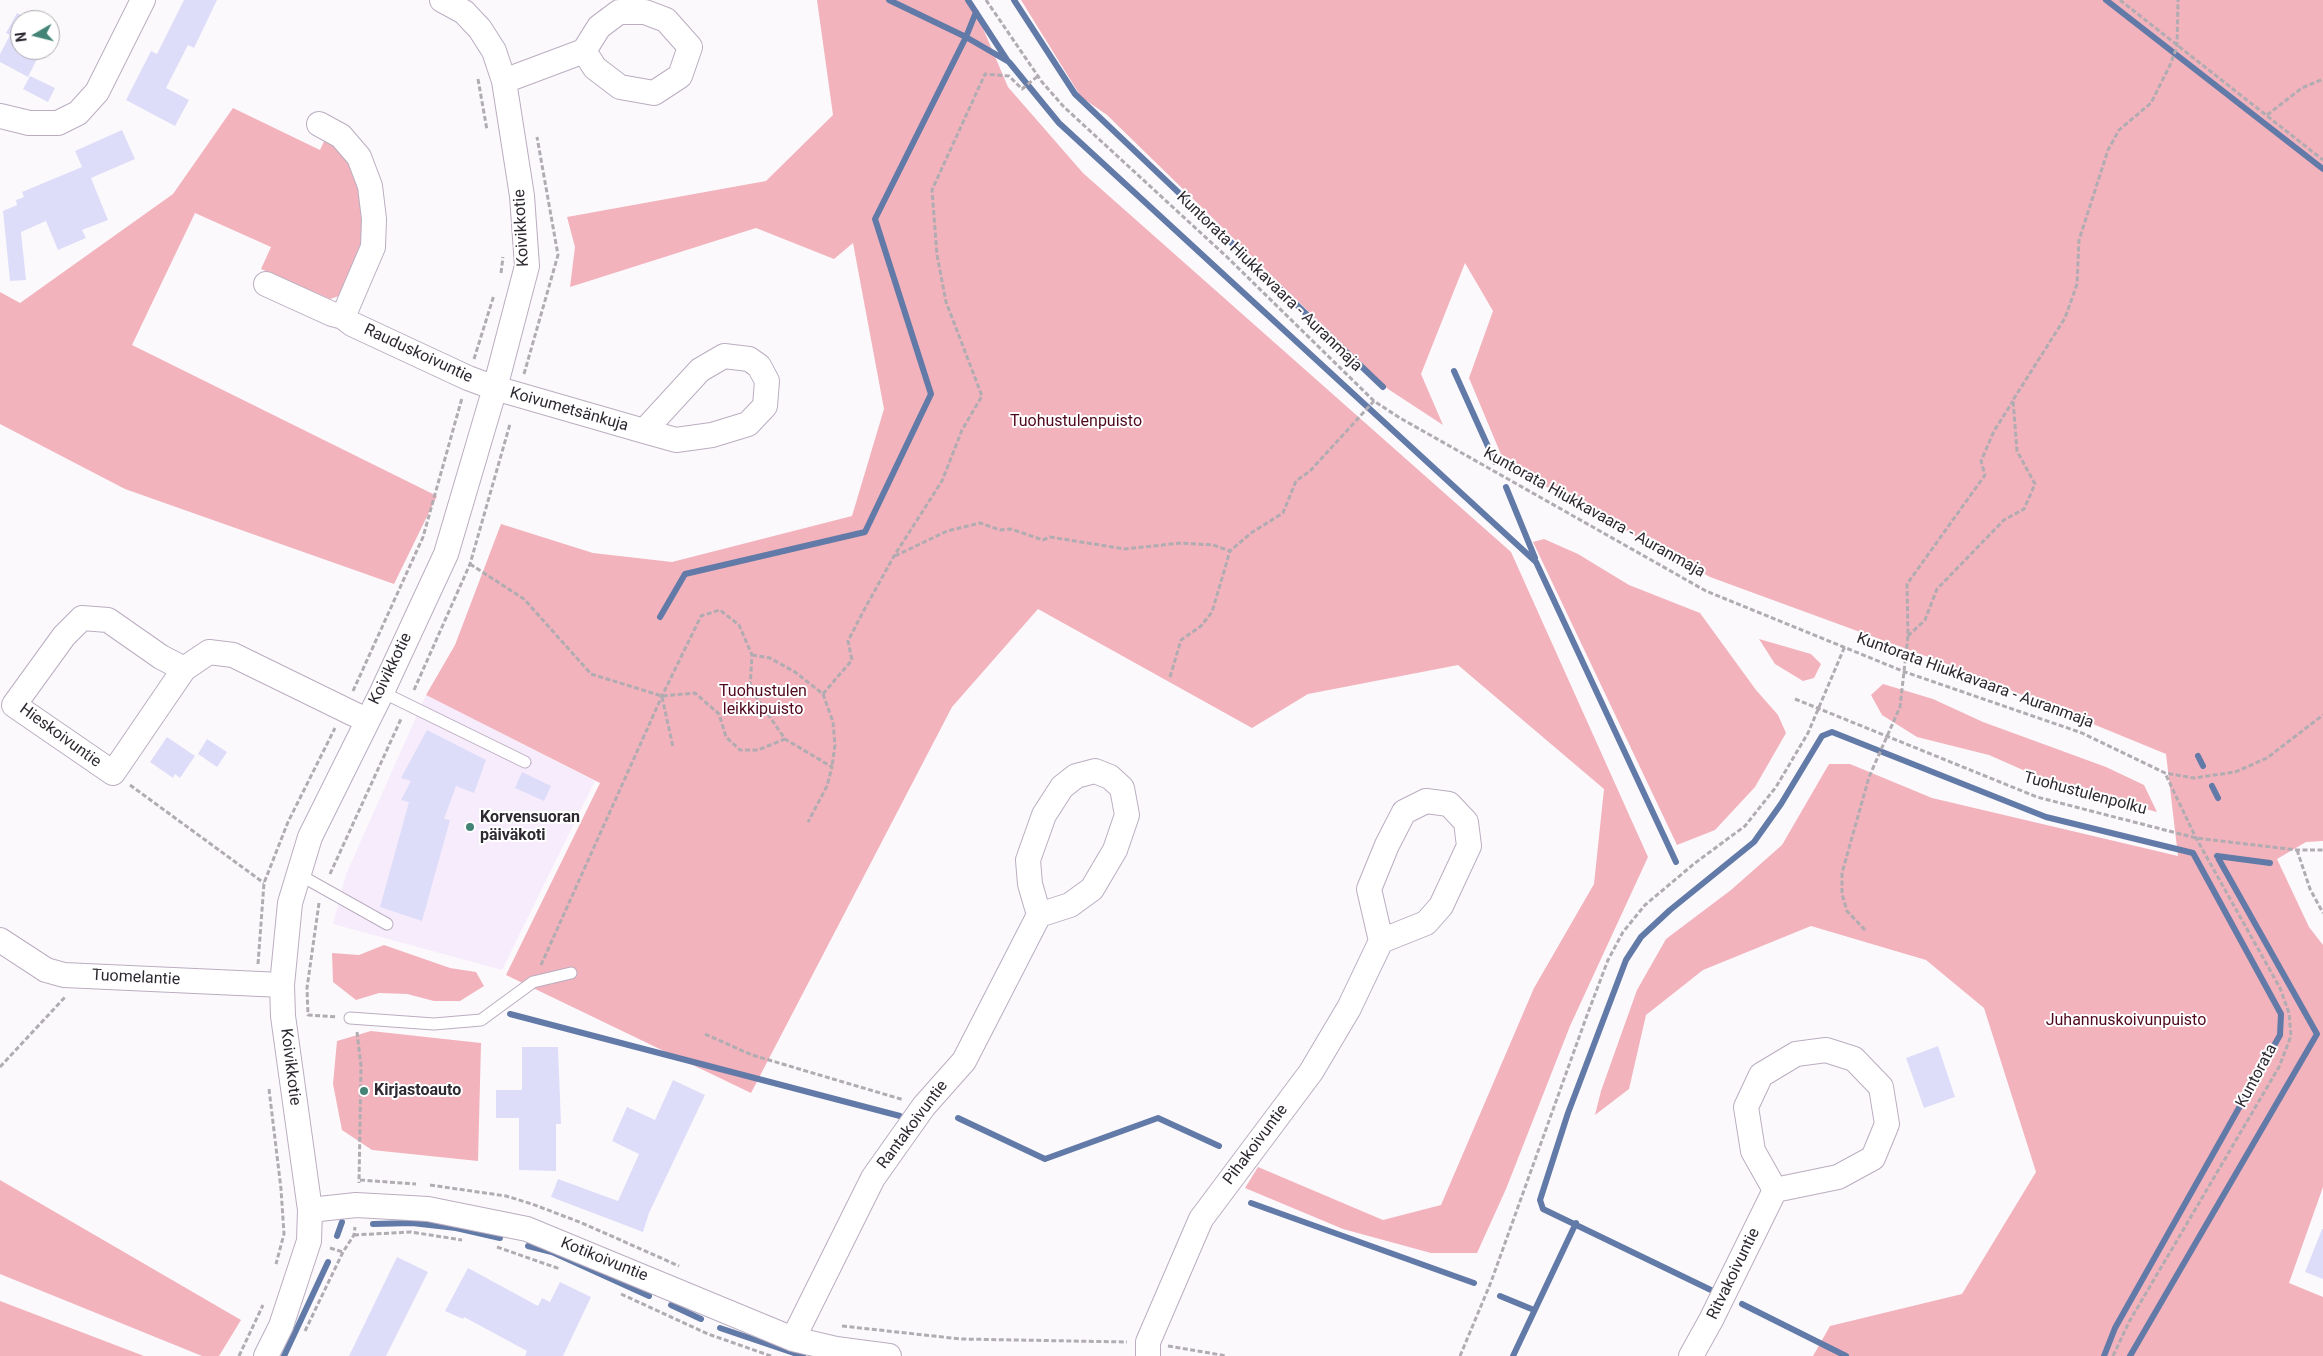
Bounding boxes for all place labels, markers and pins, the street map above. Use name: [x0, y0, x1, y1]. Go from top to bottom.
place label: Korvensuoran päiväkoti: [480, 808, 580, 846]
marker: Korvensuoran päiväkoti: [464, 821, 476, 833]
place label: Kirjastoauto: [374, 1081, 461, 1101]
marker: Kirjastoauto: [358, 1085, 370, 1097]

